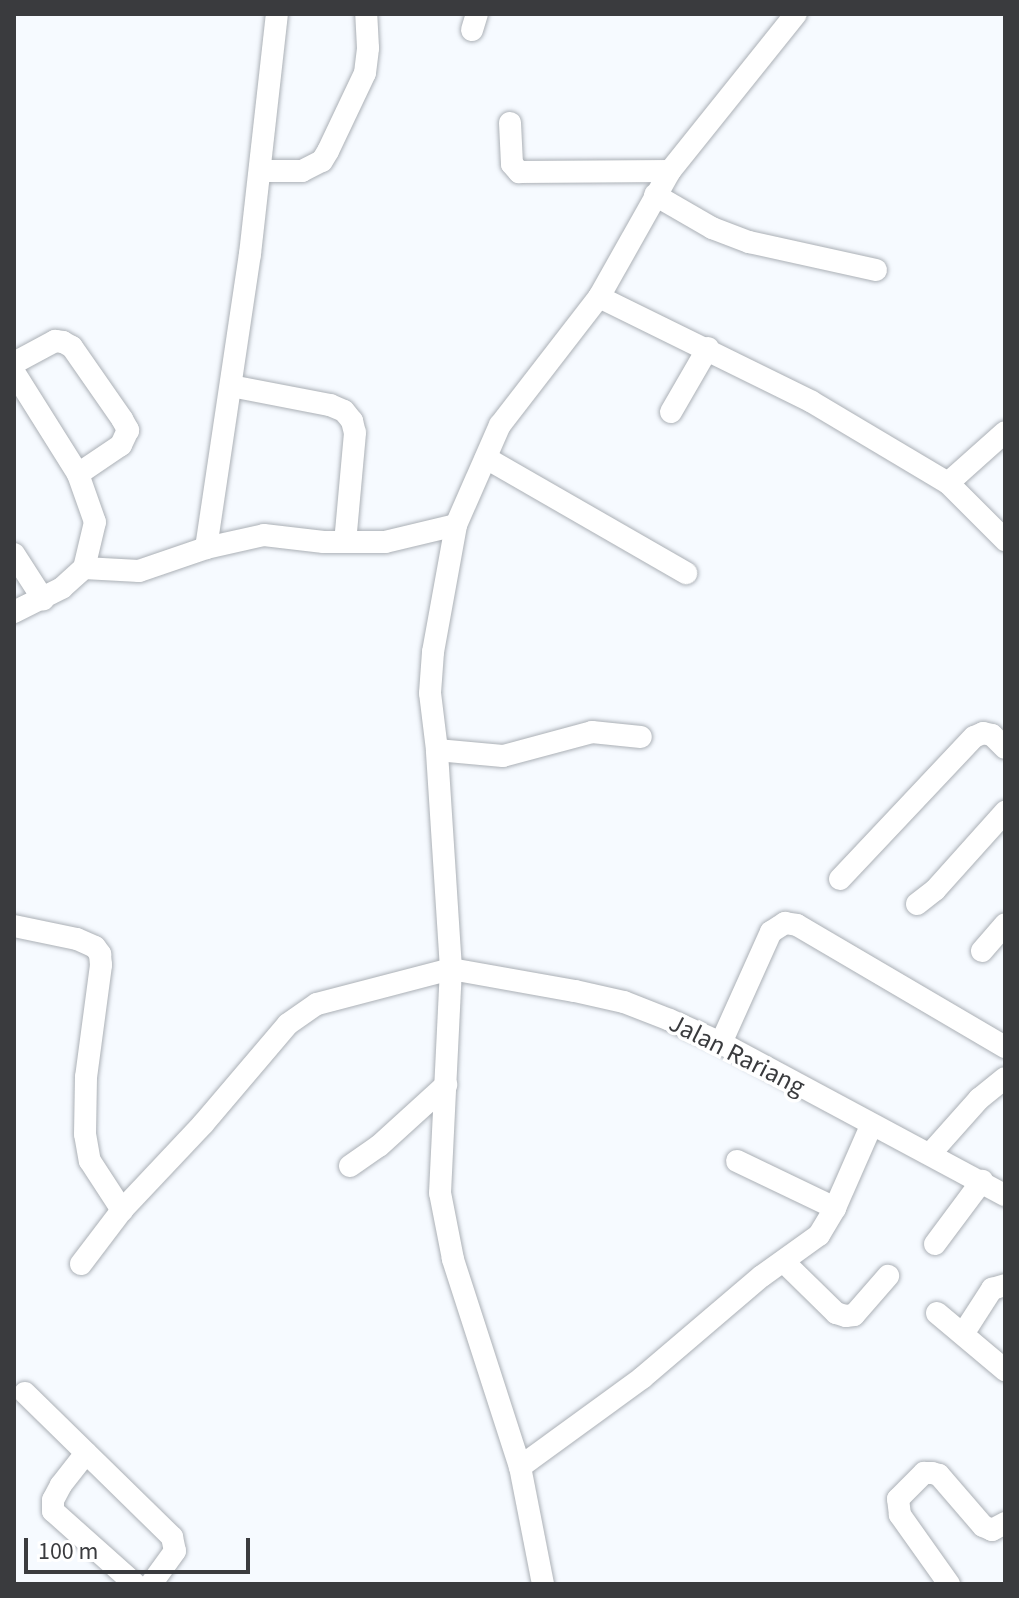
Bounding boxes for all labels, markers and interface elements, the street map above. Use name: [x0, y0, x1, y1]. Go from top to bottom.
street label: Jalan Rariang: [664, 1007, 810, 1103]
scale bar: [28, 1522, 254, 1572]
text: 100 m: [38, 1534, 98, 1569]

